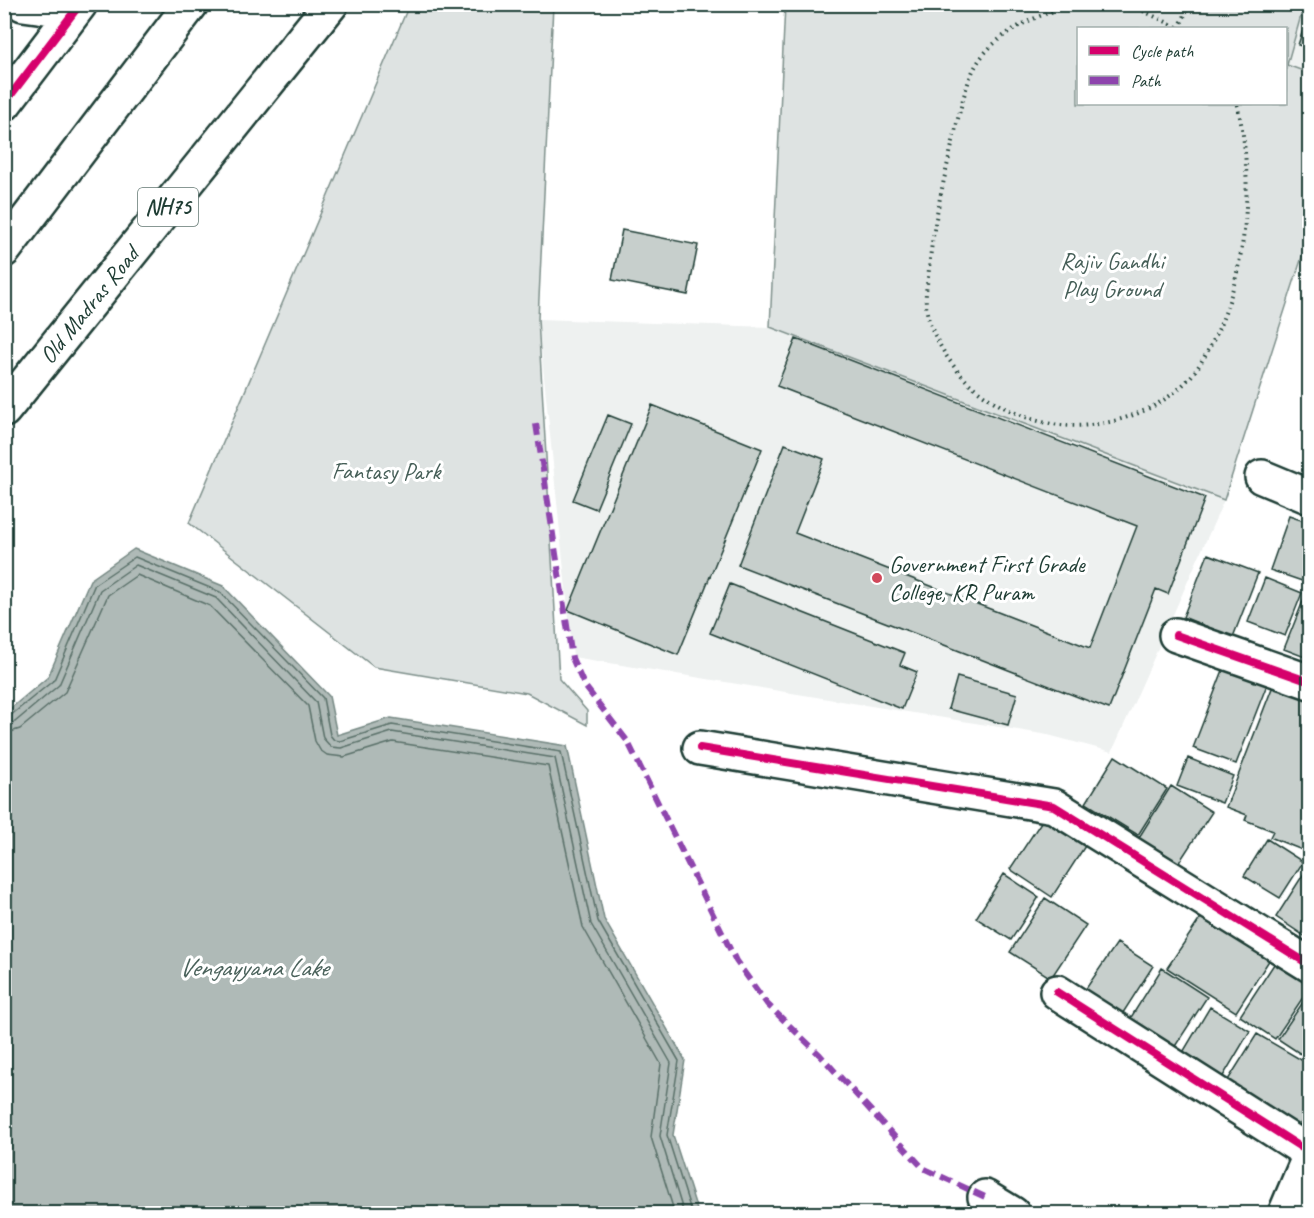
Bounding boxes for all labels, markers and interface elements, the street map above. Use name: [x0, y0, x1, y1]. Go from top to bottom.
legend: [1077, 27, 1287, 105]
text: Cycle path: [1131, 40, 1194, 62]
text: Path: [1131, 70, 1161, 92]
road number: NH75: [138, 188, 198, 226]
street label: Old Madras Road: [33, 238, 148, 370]
park label: Rajiv Gandhi Play Ground: [1060, 246, 1166, 304]
park label: Fantasy Park: [332, 456, 443, 486]
place label: Government First Grade College, KR Puram: [889, 549, 1087, 607]
marker: Government First Grade College, KR Puram: [870, 571, 884, 585]
water label: Vengayyana Lake: [179, 951, 331, 984]

